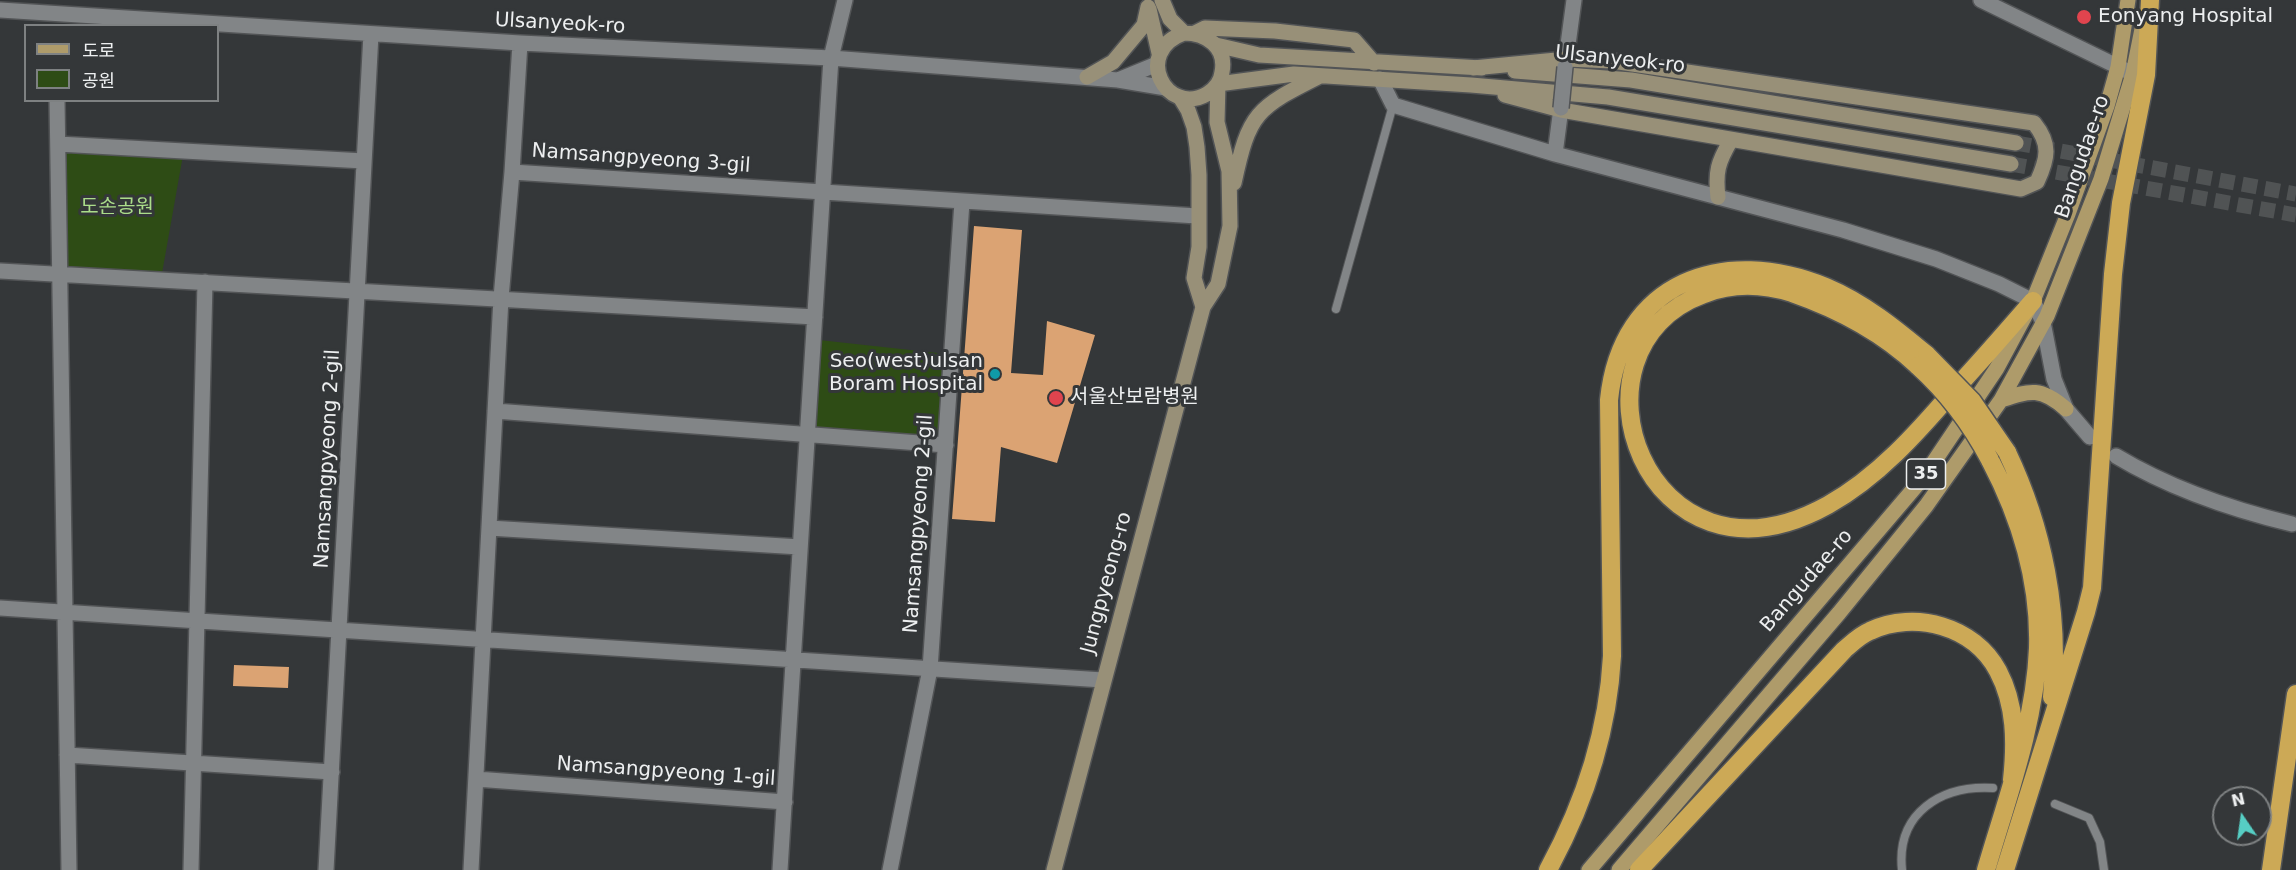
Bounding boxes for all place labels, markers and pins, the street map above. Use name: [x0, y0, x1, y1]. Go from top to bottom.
place label: Eonyang Hospital: [2098, 5, 2273, 29]
marker: Eonyang Hospital: [2075, 8, 2093, 26]
place label: Seo(west)ulsan Boram Hospital: [829, 350, 983, 397]
marker: Seo(west)ulsan Boram Hospital: [988, 367, 1002, 381]
place label: 서울산보람병원: [1070, 386, 1199, 410]
marker: 서울산보람병원: [1047, 389, 1065, 407]

